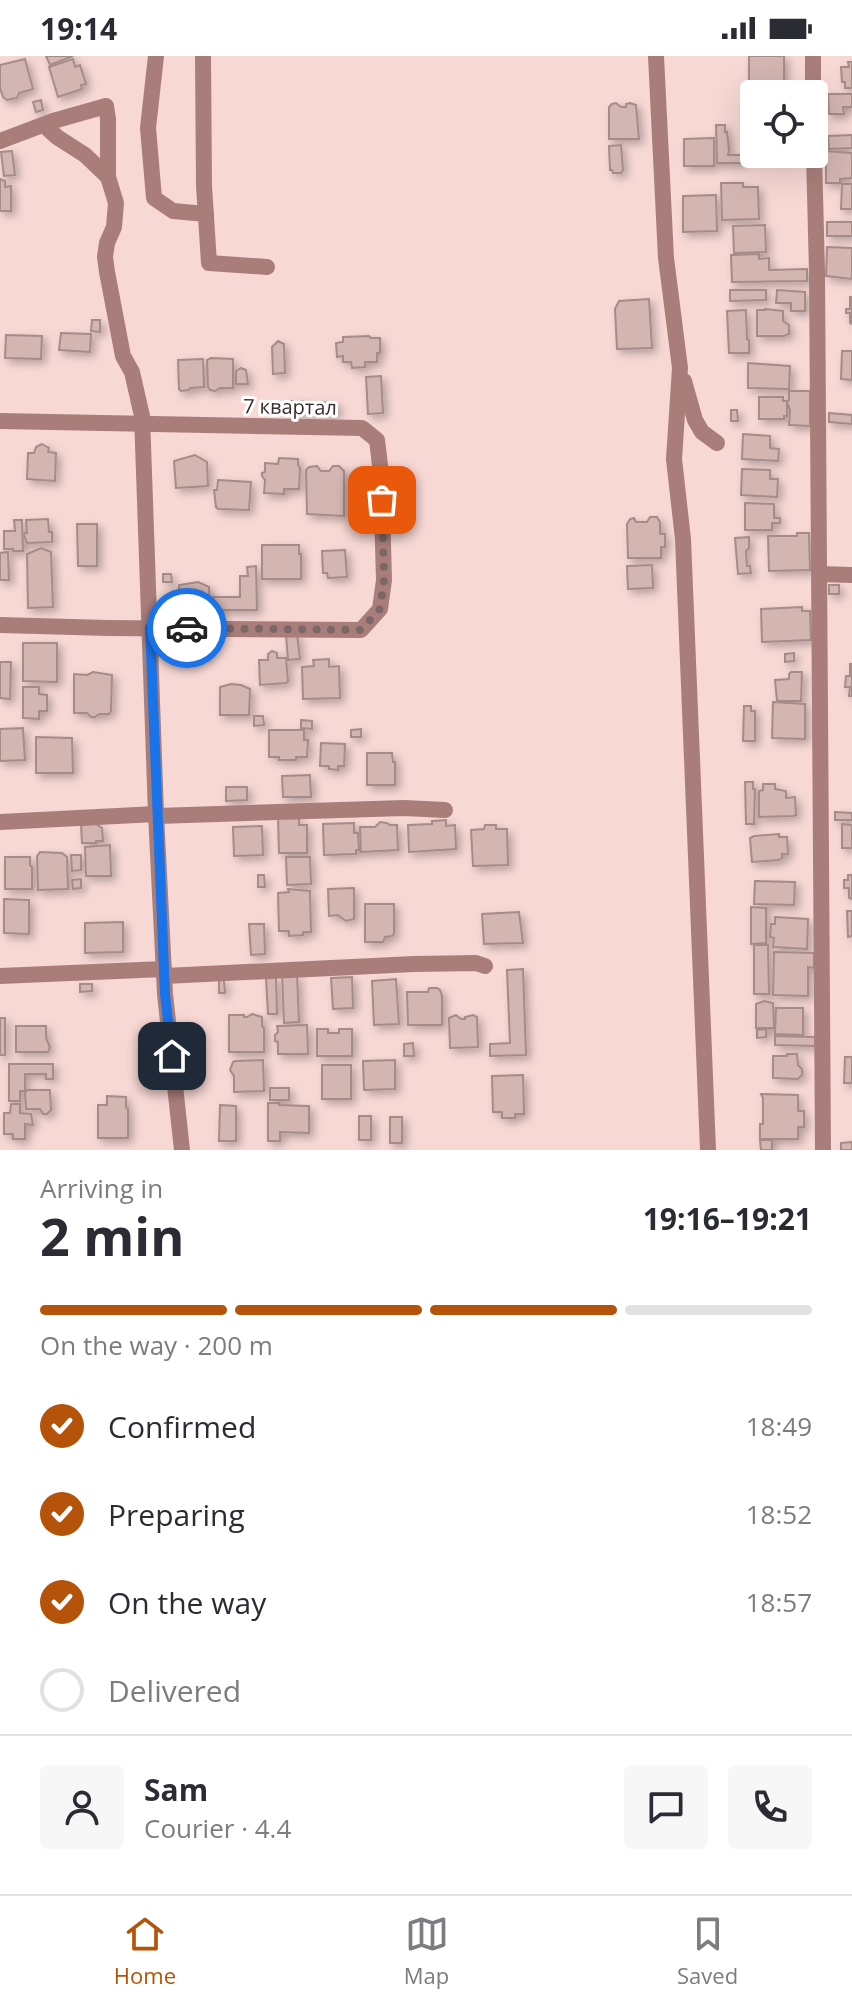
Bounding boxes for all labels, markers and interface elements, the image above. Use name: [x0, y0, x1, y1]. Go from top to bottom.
text: 19:14: [40, 8, 117, 49]
map controls: [740, 80, 828, 168]
button: locate: [740, 80, 828, 168]
street label: 7 квартал: [243, 392, 337, 421]
pin: [348, 466, 416, 534]
icon: bag: [360, 478, 404, 522]
courier: [147, 588, 227, 668]
icon: car: [165, 606, 209, 650]
pin: [138, 1022, 206, 1090]
icon: home: [150, 1034, 194, 1078]
text: Arriving in: [40, 1170, 163, 1206]
text: 19:16–19:21: [643, 1198, 812, 1239]
text: 2 min: [40, 1200, 184, 1271]
text: On the way · 200 m: [40, 1327, 273, 1363]
icon: check: [40, 1404, 84, 1448]
text: Confirmed: [108, 1406, 256, 1447]
text: 18:49: [746, 1408, 812, 1444]
icon: check: [40, 1492, 84, 1536]
text: Preparing: [108, 1494, 245, 1535]
text: 18:52: [746, 1496, 812, 1532]
icon: check: [40, 1580, 84, 1624]
text: On the way: [108, 1582, 266, 1623]
text: 18:57: [746, 1584, 812, 1620]
text: Delivered: [108, 1670, 241, 1711]
button: person: [40, 1765, 124, 1849]
button: chat: [624, 1765, 708, 1849]
button: phone: [728, 1765, 812, 1849]
text: Sam: [144, 1769, 208, 1810]
text: Courier · 4.4: [144, 1810, 291, 1846]
tab: Home: [114, 1912, 176, 1990]
tab: Map: [404, 1912, 449, 1990]
tab: Saved: [677, 1912, 738, 1990]

